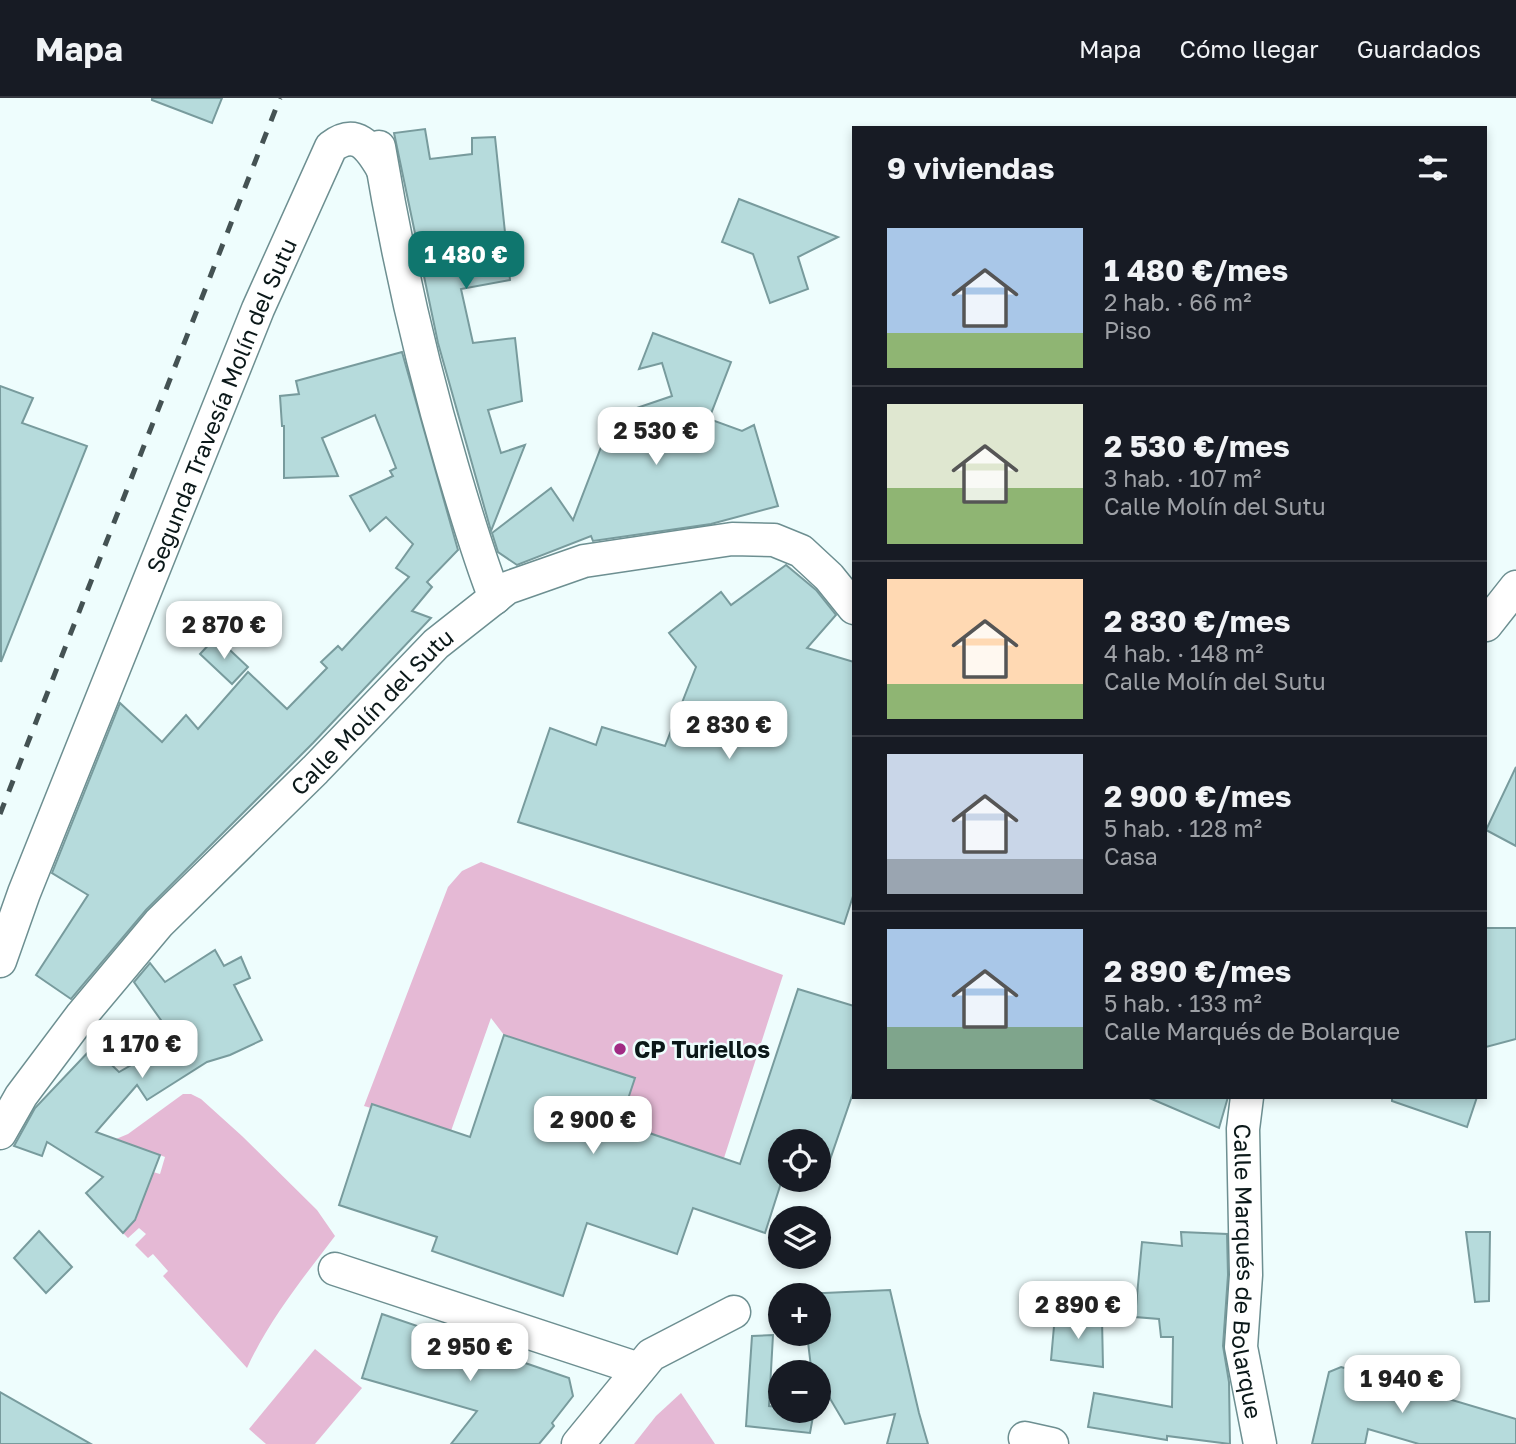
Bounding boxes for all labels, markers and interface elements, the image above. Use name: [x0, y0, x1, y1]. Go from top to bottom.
text: Mapa: [35, 29, 123, 68]
text: Mapa: [1079, 34, 1142, 63]
text: Cómo llegar: [1180, 34, 1319, 63]
text: Guardados: [1357, 34, 1481, 63]
icon: filters: [1414, 149, 1452, 187]
text: 9 viviendas: [887, 150, 1055, 186]
pin: 1 480 €: [401, 232, 531, 291]
street label: Segunda Travesía Molín del Sutu: [140, 234, 302, 577]
text: 1 480 €: [424, 240, 508, 268]
text: 1 480 €/mes: [1104, 252, 1288, 288]
icon: home: [943, 256, 1027, 340]
text: 2 hab. · 66 m²: [1104, 288, 1251, 316]
text: Piso: [1104, 316, 1151, 344]
pin: 2 530 €: [591, 408, 721, 467]
text: 2 530 €: [614, 416, 698, 444]
text: 2 530 €/mes: [1104, 428, 1290, 464]
icon: home: [943, 432, 1027, 516]
text: 3 hab. · 107 m²: [1104, 464, 1261, 492]
text: Calle Molín del Sutu: [1104, 492, 1326, 520]
pin: 2 870 €: [159, 602, 289, 661]
text: 2 830 €/mes: [1104, 603, 1291, 639]
icon: home: [943, 607, 1027, 691]
text: 2 870 €: [182, 610, 266, 638]
street label: Calle Molín del Sutu: [284, 622, 459, 800]
text: 4 hab. · 148 m²: [1104, 639, 1264, 667]
text: Calle Molín del Sutu: [1104, 667, 1326, 695]
pin: 2 830 €: [664, 702, 794, 761]
text: 2 830 €: [686, 710, 772, 738]
text: 2 900 €/mes: [1104, 778, 1292, 814]
icon: home: [943, 782, 1027, 866]
text: 5 hab. · 128 m²: [1104, 814, 1262, 842]
text: Casa: [1104, 842, 1158, 870]
text: 2 890 €/mes: [1104, 953, 1291, 989]
icon: home: [943, 957, 1027, 1041]
text: 5 hab. · 133 m²: [1104, 989, 1262, 1017]
text: Calle Marqués de Bolarque: [1104, 1017, 1400, 1045]
pin: 1 170 €: [77, 1020, 207, 1080]
text: 1 170 €: [103, 1029, 181, 1057]
place label: CP Turiellos: [634, 1035, 770, 1063]
marker: CP Turiellos: [612, 1041, 628, 1057]
pin: 2 900 €: [528, 1096, 658, 1156]
text: 2 900 €: [550, 1105, 636, 1133]
street label: Calle Marqués de Bolarque: [1227, 1123, 1269, 1421]
map controls: [768, 1129, 831, 1423]
button: locate: [768, 1129, 831, 1192]
button: layers: [768, 1206, 831, 1269]
pin: 2 890 €: [1013, 1282, 1143, 1341]
button: +: [768, 1283, 831, 1346]
text: 2 890 €: [1035, 1290, 1121, 1318]
pin: 2 950 €: [405, 1324, 535, 1383]
text: 2 950 €: [427, 1332, 513, 1360]
pin: 1 940 €: [1337, 1356, 1467, 1415]
button: −: [768, 1360, 831, 1423]
text: 1 940 €: [1360, 1364, 1444, 1392]

